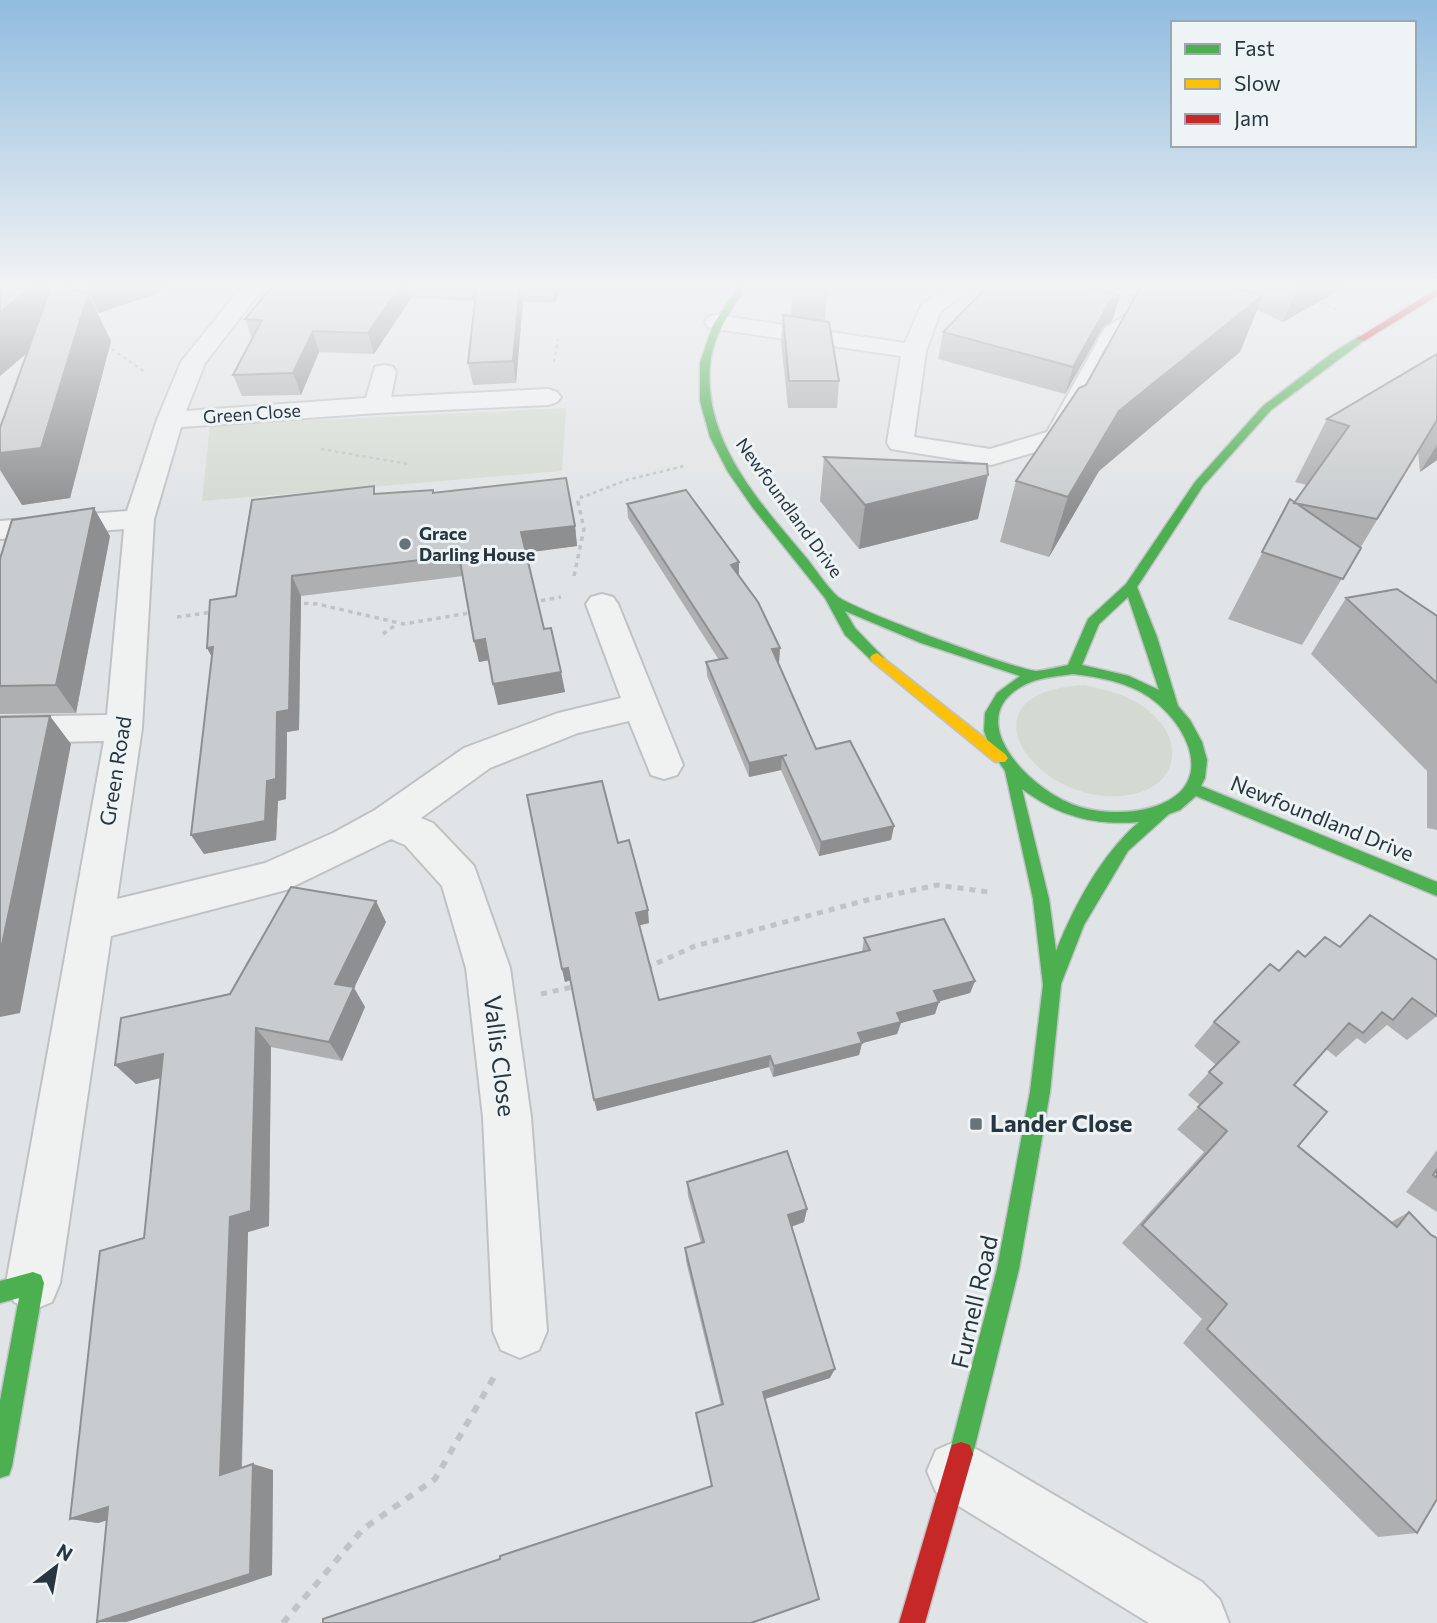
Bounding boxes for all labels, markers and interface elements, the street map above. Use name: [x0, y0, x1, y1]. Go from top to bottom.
legend: [1171, 21, 1416, 147]
text: Fast: [1234, 35, 1275, 60]
text: Slow: [1234, 70, 1281, 95]
text: Jam: [1234, 105, 1269, 130]
street label: Green Close: [202, 399, 302, 427]
street label: Newfoundland Drive: [732, 433, 848, 581]
place label: Grace Darling House: [419, 522, 535, 565]
marker: Grace Darling House: [397, 536, 413, 552]
street label: Green Road: [94, 714, 136, 827]
street label: Newfoundland Drive: [1228, 770, 1418, 866]
street label: Vallis Close: [479, 994, 522, 1118]
place label: Lander Close: [990, 1108, 1133, 1137]
marker: Lander Close: [968, 1116, 984, 1132]
street label: Furnell Road: [944, 1232, 1003, 1371]
north arrow: [21, 1532, 91, 1602]
text: N: [53, 1538, 77, 1566]

